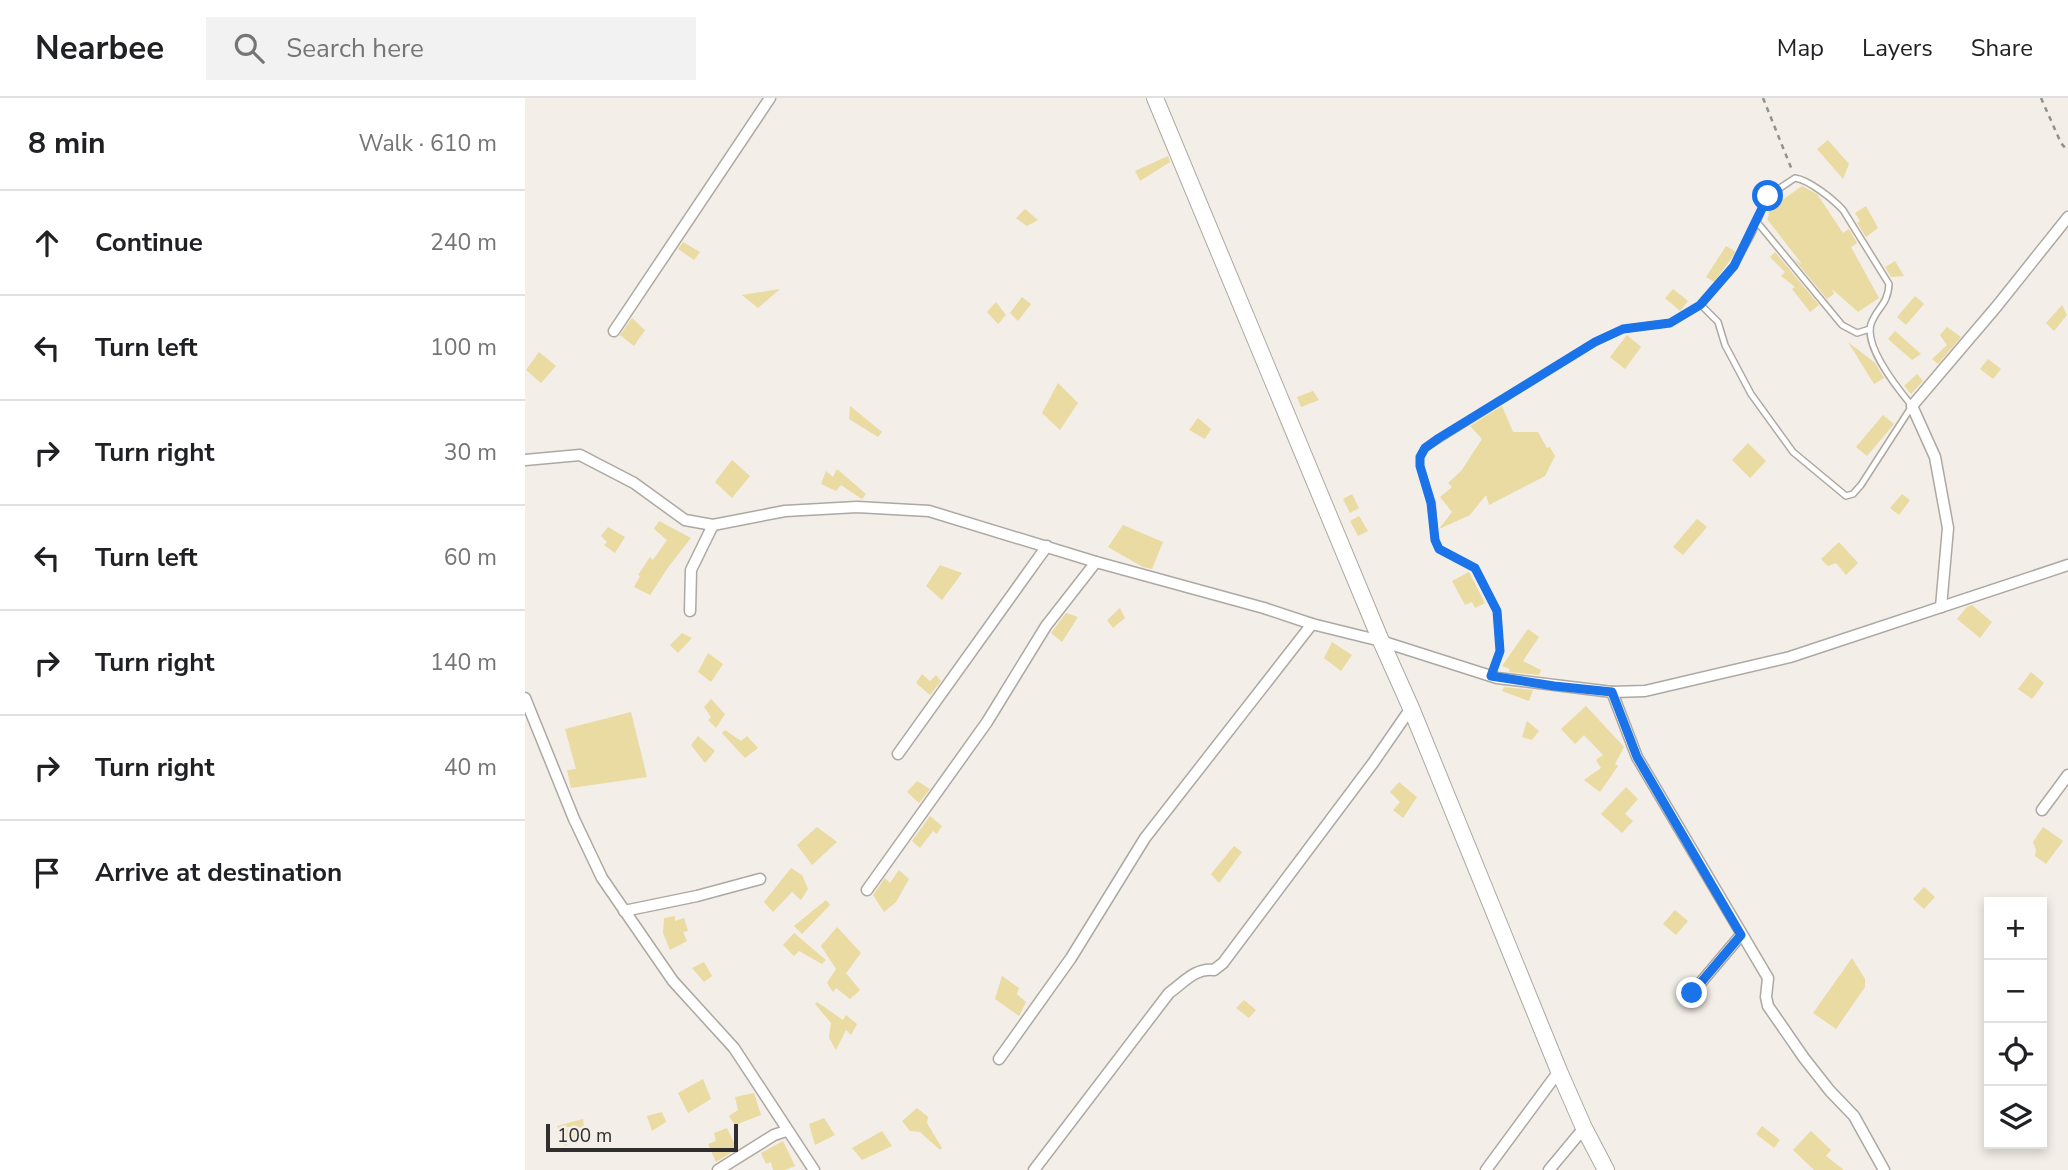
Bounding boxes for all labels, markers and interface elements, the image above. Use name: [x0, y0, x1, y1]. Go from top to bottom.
search box: [206, 17, 696, 80]
text: Nearbee: [35, 26, 164, 71]
icon: search: [230, 29, 268, 67]
text: Search here: [286, 31, 424, 66]
text: Map: [1777, 32, 1824, 64]
text: Layers: [1862, 32, 1933, 64]
text: Share: [1971, 32, 2033, 64]
text: 8 min: [28, 123, 106, 164]
text: Walk · 610 m: [358, 128, 497, 159]
route start: [1752, 180, 1783, 211]
icon: ahead: [28, 224, 66, 262]
text: Continue: [95, 225, 203, 260]
text: 240 m: [430, 227, 497, 258]
icon: left: [28, 329, 66, 367]
text: Turn left: [95, 330, 198, 365]
text: 100 m: [430, 332, 497, 363]
icon: right: [28, 434, 66, 472]
text: Turn right: [95, 435, 214, 470]
text: 30 m: [444, 437, 497, 468]
icon: left: [28, 539, 66, 577]
text: Turn left: [95, 540, 198, 575]
text: 60 m: [444, 542, 497, 573]
icon: right: [28, 644, 66, 682]
text: Turn right: [95, 645, 214, 680]
text: 140 m: [430, 647, 497, 678]
icon: right: [28, 749, 66, 787]
text: Turn right: [95, 750, 214, 785]
text: 40 m: [444, 752, 497, 783]
icon: arrive: [28, 854, 66, 892]
text: Arrive at destination: [95, 855, 342, 890]
map controls: [1984, 897, 2047, 1149]
button: +: [1984, 897, 2047, 960]
button: −: [1984, 960, 2047, 1023]
route end: [1676, 977, 1707, 1008]
button: locate: [1984, 1023, 2047, 1086]
button: layers: [1984, 1086, 2047, 1149]
scale bar: [546, 1121, 739, 1153]
text: 100 m: [557, 1123, 612, 1149]

